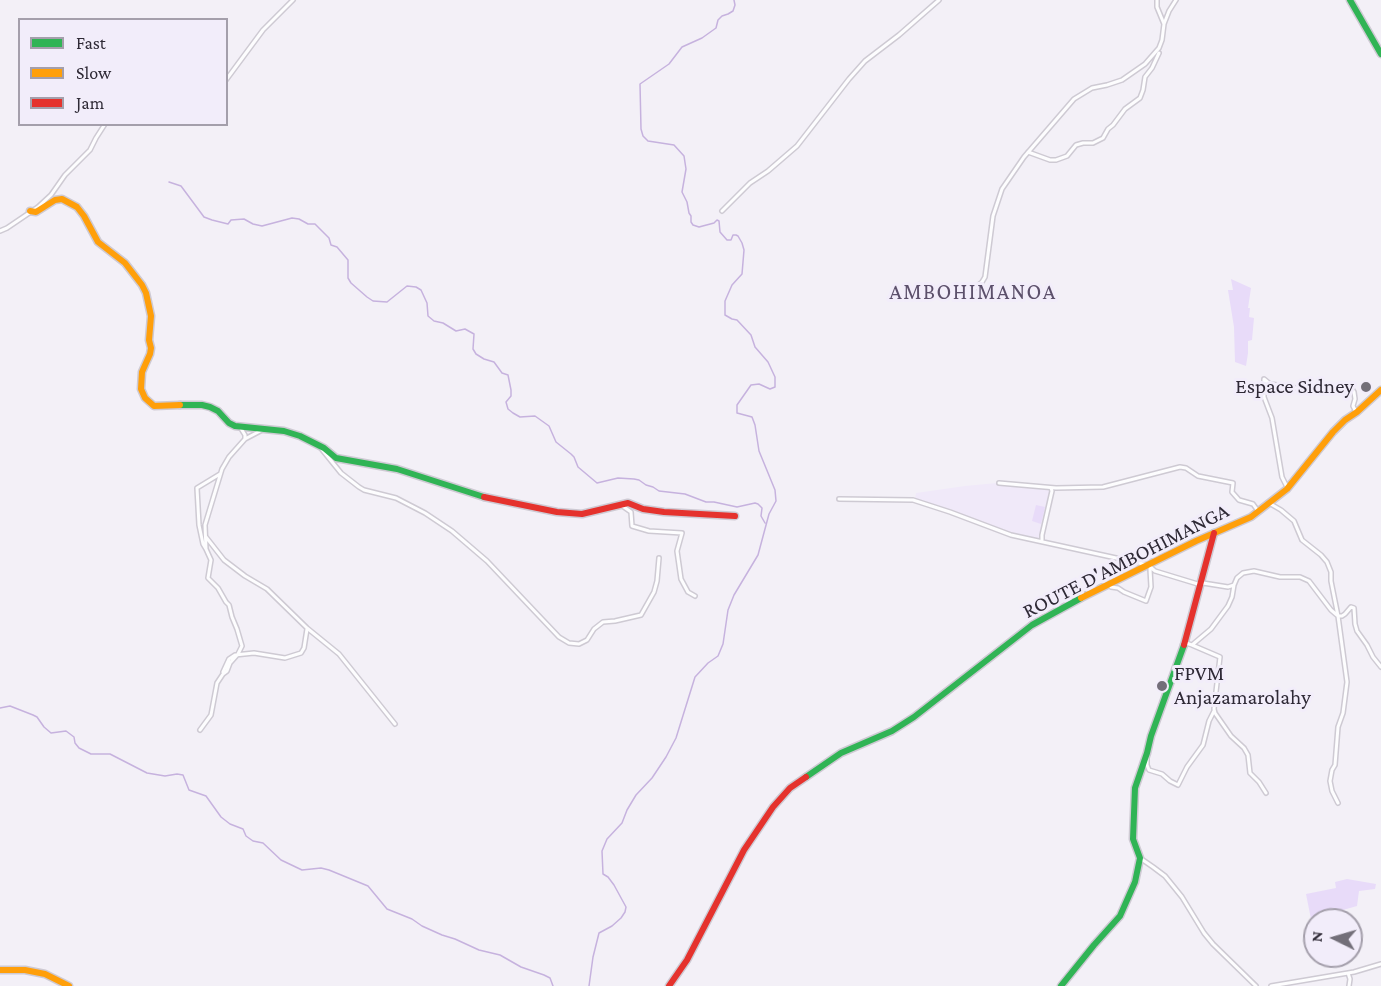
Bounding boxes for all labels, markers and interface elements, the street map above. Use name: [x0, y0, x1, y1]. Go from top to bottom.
legend: [18, 18, 228, 126]
text: Fast: [76, 33, 106, 53]
text: Slow: [76, 63, 111, 83]
text: Jam: [76, 93, 104, 113]
district label: AMBOHIMANOA: [889, 279, 1057, 305]
place label: Espace Sidney: [1235, 374, 1354, 400]
marker: Espace Sidney: [1359, 380, 1373, 394]
street label: ROUTE D'AMBOHIMANGA: [1019, 498, 1233, 624]
place label: FPVM Anjazamarolahy: [1174, 661, 1311, 711]
marker: FPVM Anjazamarolahy: [1155, 679, 1169, 693]
north arrow: [1303, 908, 1363, 968]
text: N: [1308, 930, 1326, 943]

